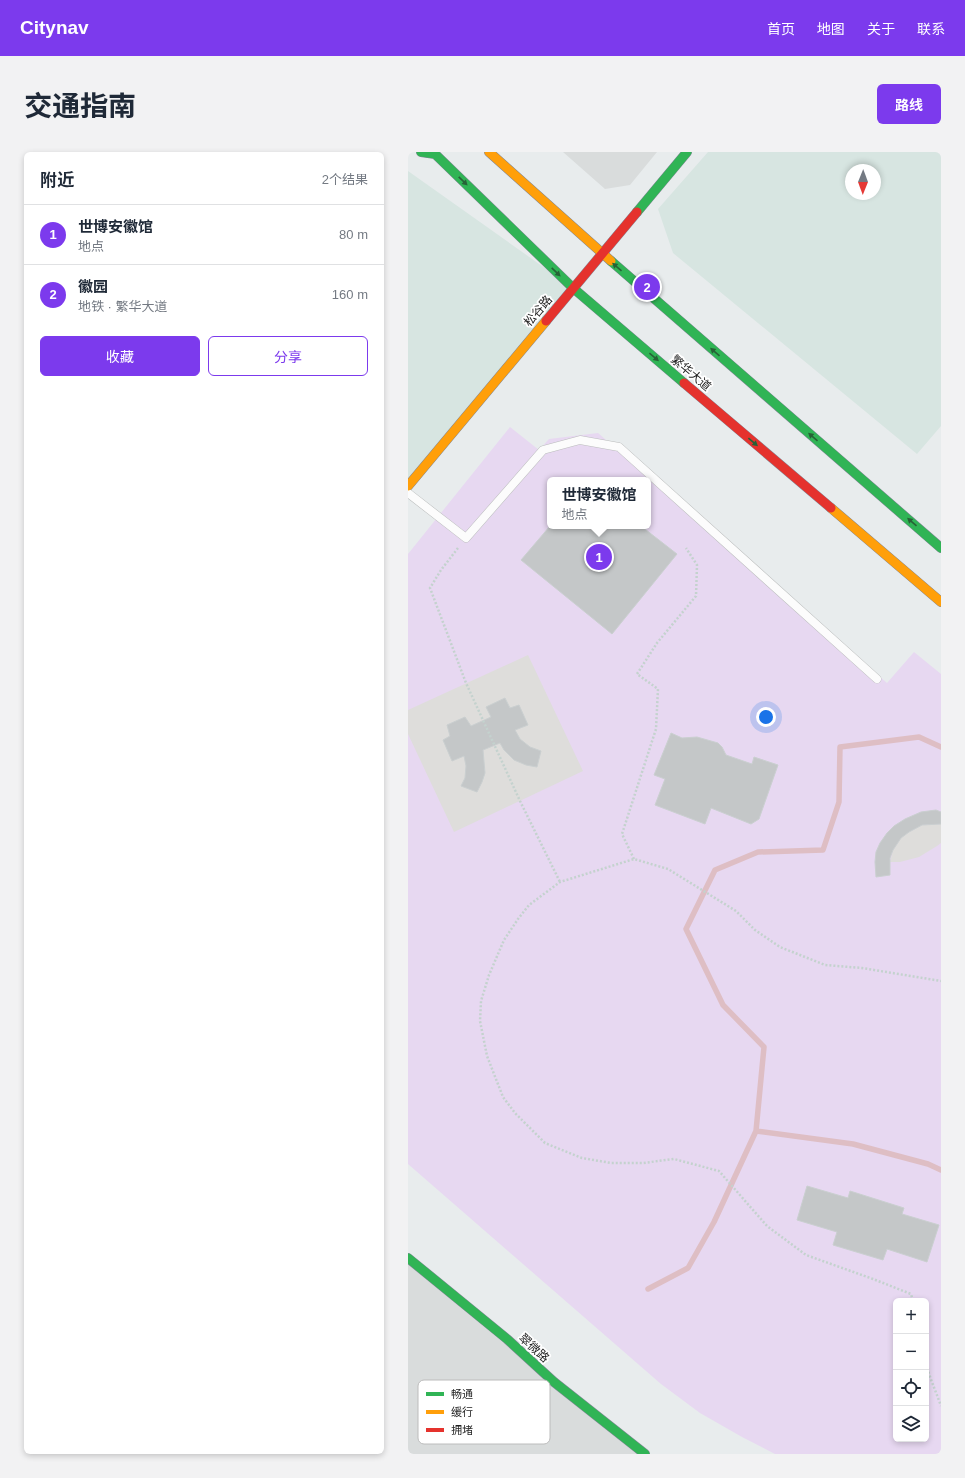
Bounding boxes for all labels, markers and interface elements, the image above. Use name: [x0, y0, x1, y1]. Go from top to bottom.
text: Citynav: [20, 17, 89, 38]
text: 首页: [767, 21, 795, 37]
text: 地图: [817, 21, 845, 37]
text: 关于: [867, 21, 895, 37]
text: 联系: [917, 21, 945, 37]
button: 路线: [877, 84, 941, 124]
text: 交通指南: [24, 91, 136, 122]
north arrow: [845, 164, 881, 200]
text: 附近: [40, 171, 74, 190]
text: 2个结果: [322, 172, 368, 187]
one-way arrow: [458, 176, 468, 186]
text: 世博安徽馆: [78, 218, 153, 235]
text: 1: [49, 227, 57, 242]
text: 80 m: [339, 227, 368, 242]
text: 地点: [78, 239, 104, 254]
one-way arrow: [612, 262, 622, 271]
one-way arrow: [551, 267, 561, 277]
pin: 2: [634, 272, 660, 302]
text: 徽园: [78, 278, 108, 295]
text: 2: [49, 287, 57, 302]
text: 160 m: [332, 287, 368, 302]
street label: 松谷路: [521, 293, 555, 329]
text: 地铁 · 繁华大道: [78, 299, 168, 314]
button: 收藏: [40, 336, 200, 376]
button: 分享: [208, 336, 368, 376]
one-way arrow: [710, 347, 720, 357]
street label: 繁华大道: [668, 352, 714, 394]
one-way arrow: [649, 353, 659, 362]
one-way arrow: [808, 433, 819, 442]
one-way arrow: [748, 437, 758, 446]
popup: [547, 477, 651, 529]
text: 世博安徽馆: [561, 486, 637, 503]
text: 地点: [561, 507, 588, 522]
one-way arrow: [906, 518, 917, 527]
pin: 1: [586, 542, 612, 572]
your location: [756, 707, 776, 727]
map controls: [893, 1298, 929, 1442]
button: +: [893, 1298, 929, 1334]
street label: 翠微路: [516, 1331, 552, 1365]
button: −: [893, 1334, 929, 1370]
button: locate: [893, 1370, 929, 1406]
legend: [418, 1380, 550, 1444]
text: 畅通: [451, 1388, 473, 1400]
text: 缓行: [451, 1406, 473, 1418]
button: layers: [893, 1406, 929, 1442]
text: 拥堵: [451, 1424, 473, 1436]

